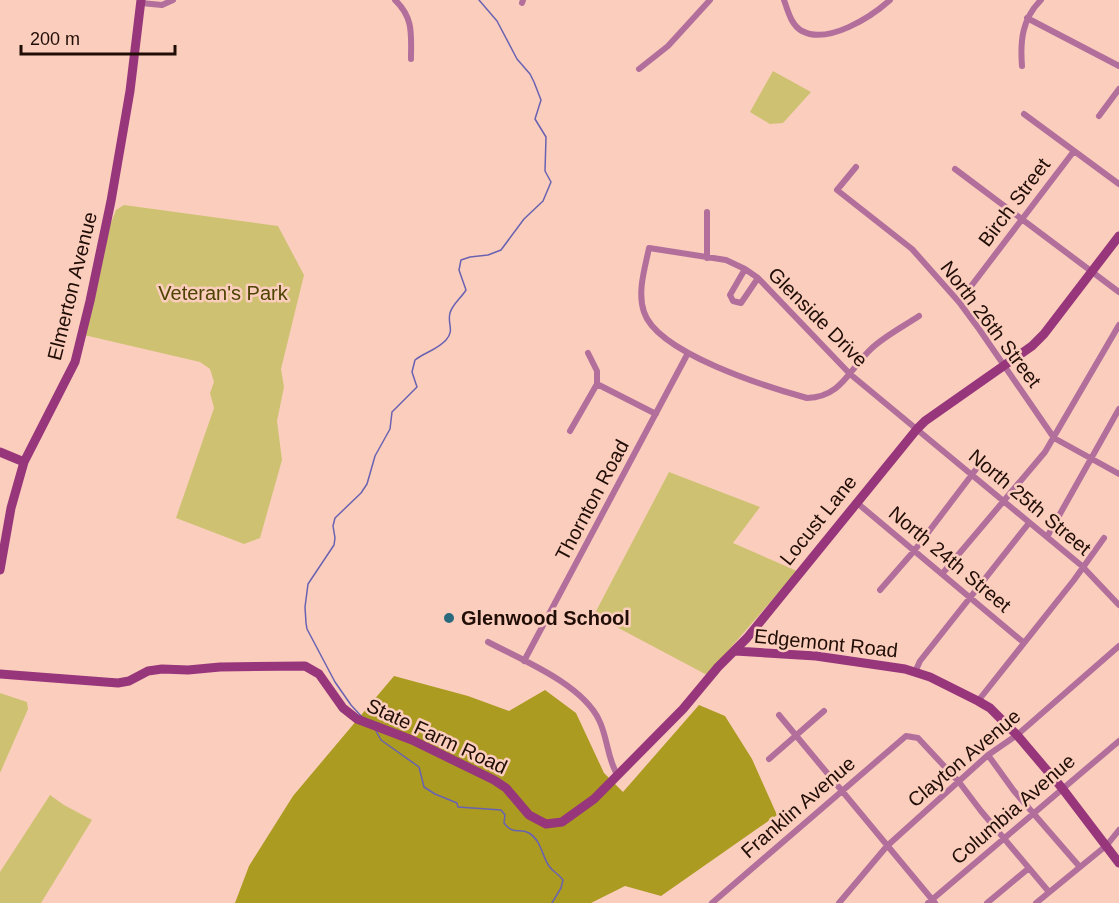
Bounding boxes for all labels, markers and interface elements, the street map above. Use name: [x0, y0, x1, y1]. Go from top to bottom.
scale bar: [21, 18, 176, 56]
text: 200 m: [30, 29, 80, 49]
street label: Birch Street: [974, 153, 1054, 250]
street label: Elmerton Avenue: [43, 210, 101, 362]
street label: North 26th Street: [936, 257, 1046, 392]
street label: Glenside Drive: [764, 263, 872, 371]
park label: Veteran's Park: [158, 282, 289, 304]
street label: Thornton Road: [551, 436, 633, 564]
street label: North 25th Street: [965, 445, 1096, 560]
street label: Locust Lane: [775, 471, 861, 569]
street label: North 24th Street: [885, 502, 1016, 617]
place label: Glenwood School: [461, 607, 630, 629]
marker: Glenwood School: [442, 611, 456, 625]
street label: Edgemont Road: [753, 625, 899, 661]
street label: State Farm Road: [363, 694, 511, 778]
street label: Clayton Avenue: [903, 705, 1025, 811]
street label: Columbia Avenue: [947, 749, 1079, 869]
street label: Franklin Avenue: [737, 752, 859, 862]

